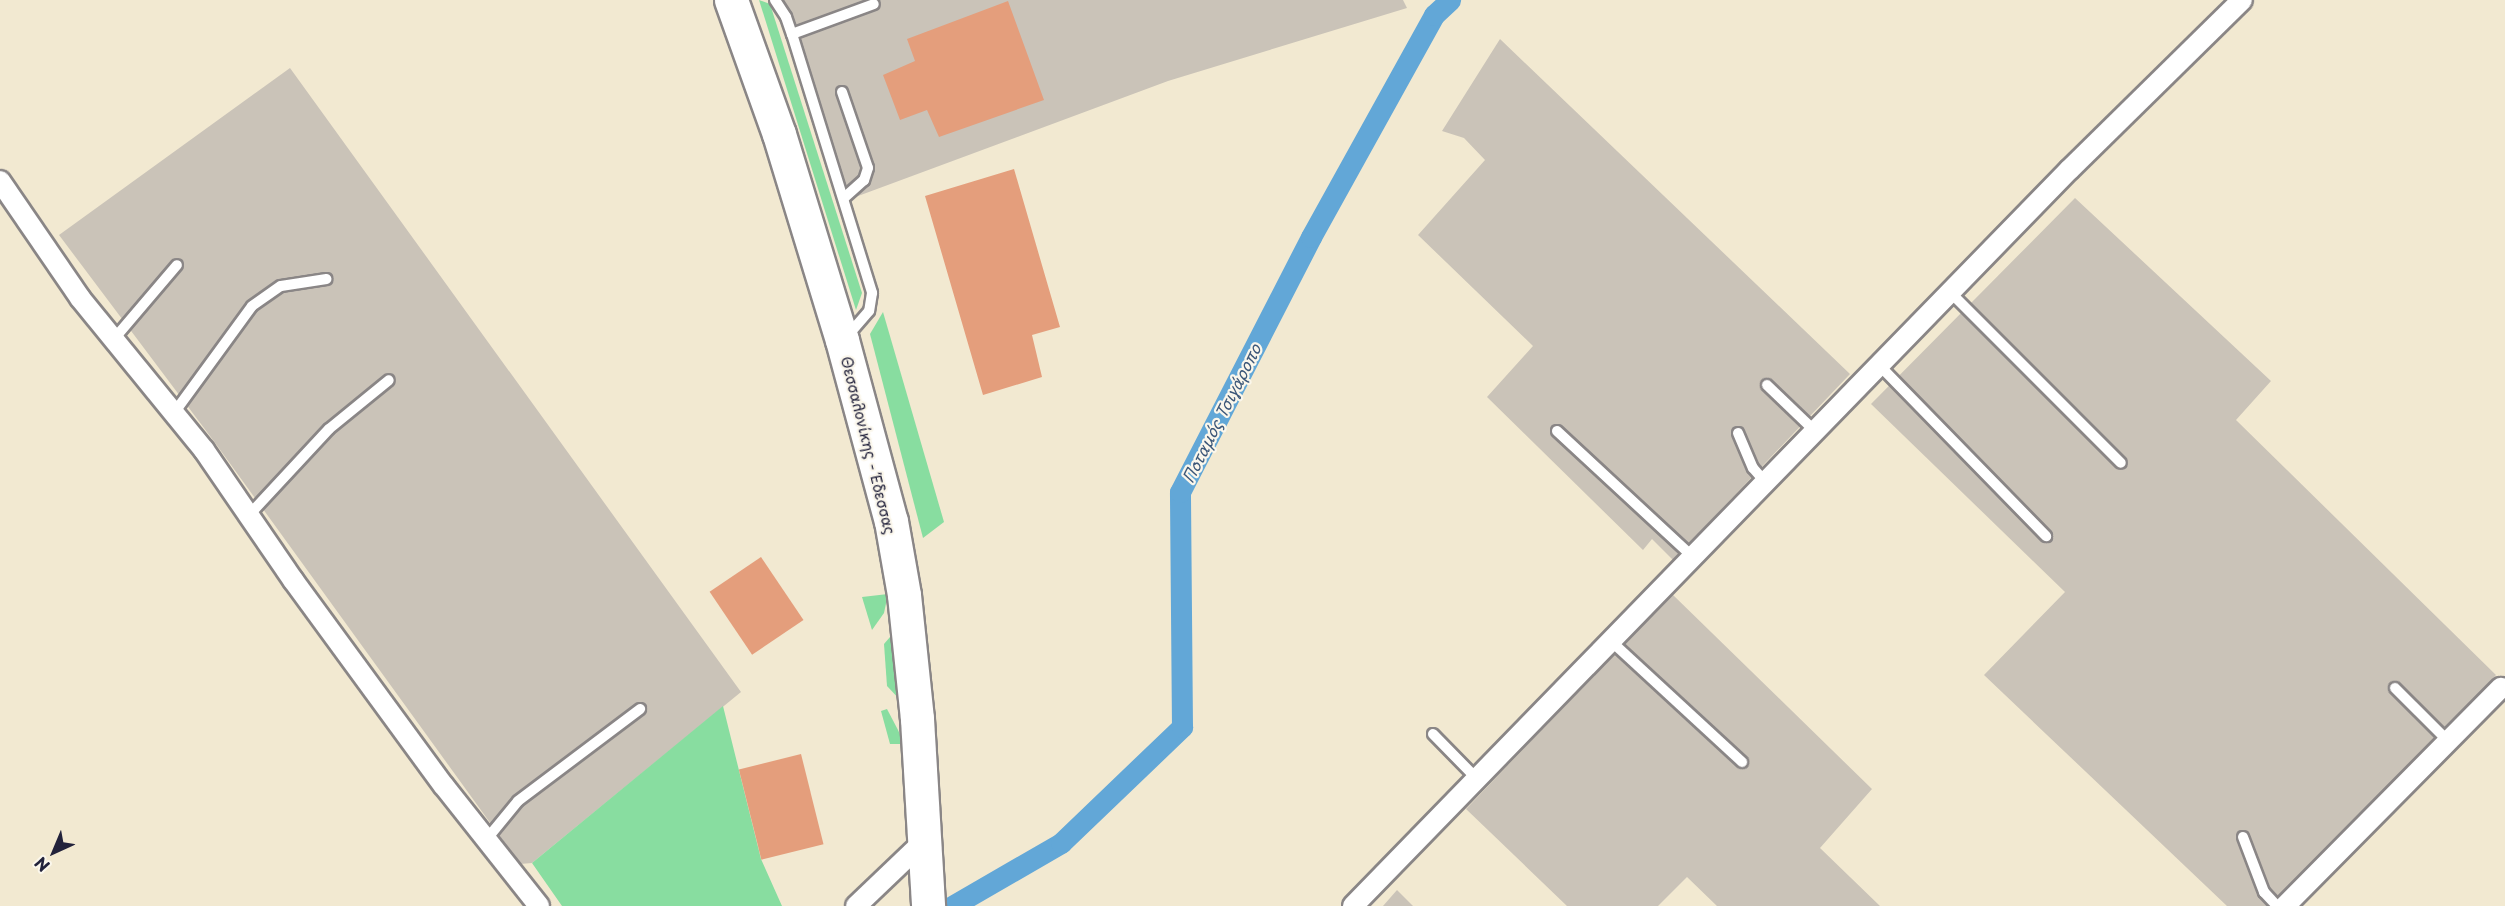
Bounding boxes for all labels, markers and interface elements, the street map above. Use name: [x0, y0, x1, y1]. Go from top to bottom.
water label: Ποταμός Τσιγάροπο: [1178, 340, 1264, 486]
street label: Θεσσαλονίκης - Έδεσσας: [838, 354, 900, 536]
north arrow: [24, 822, 84, 882]
text: N: [29, 852, 54, 878]

